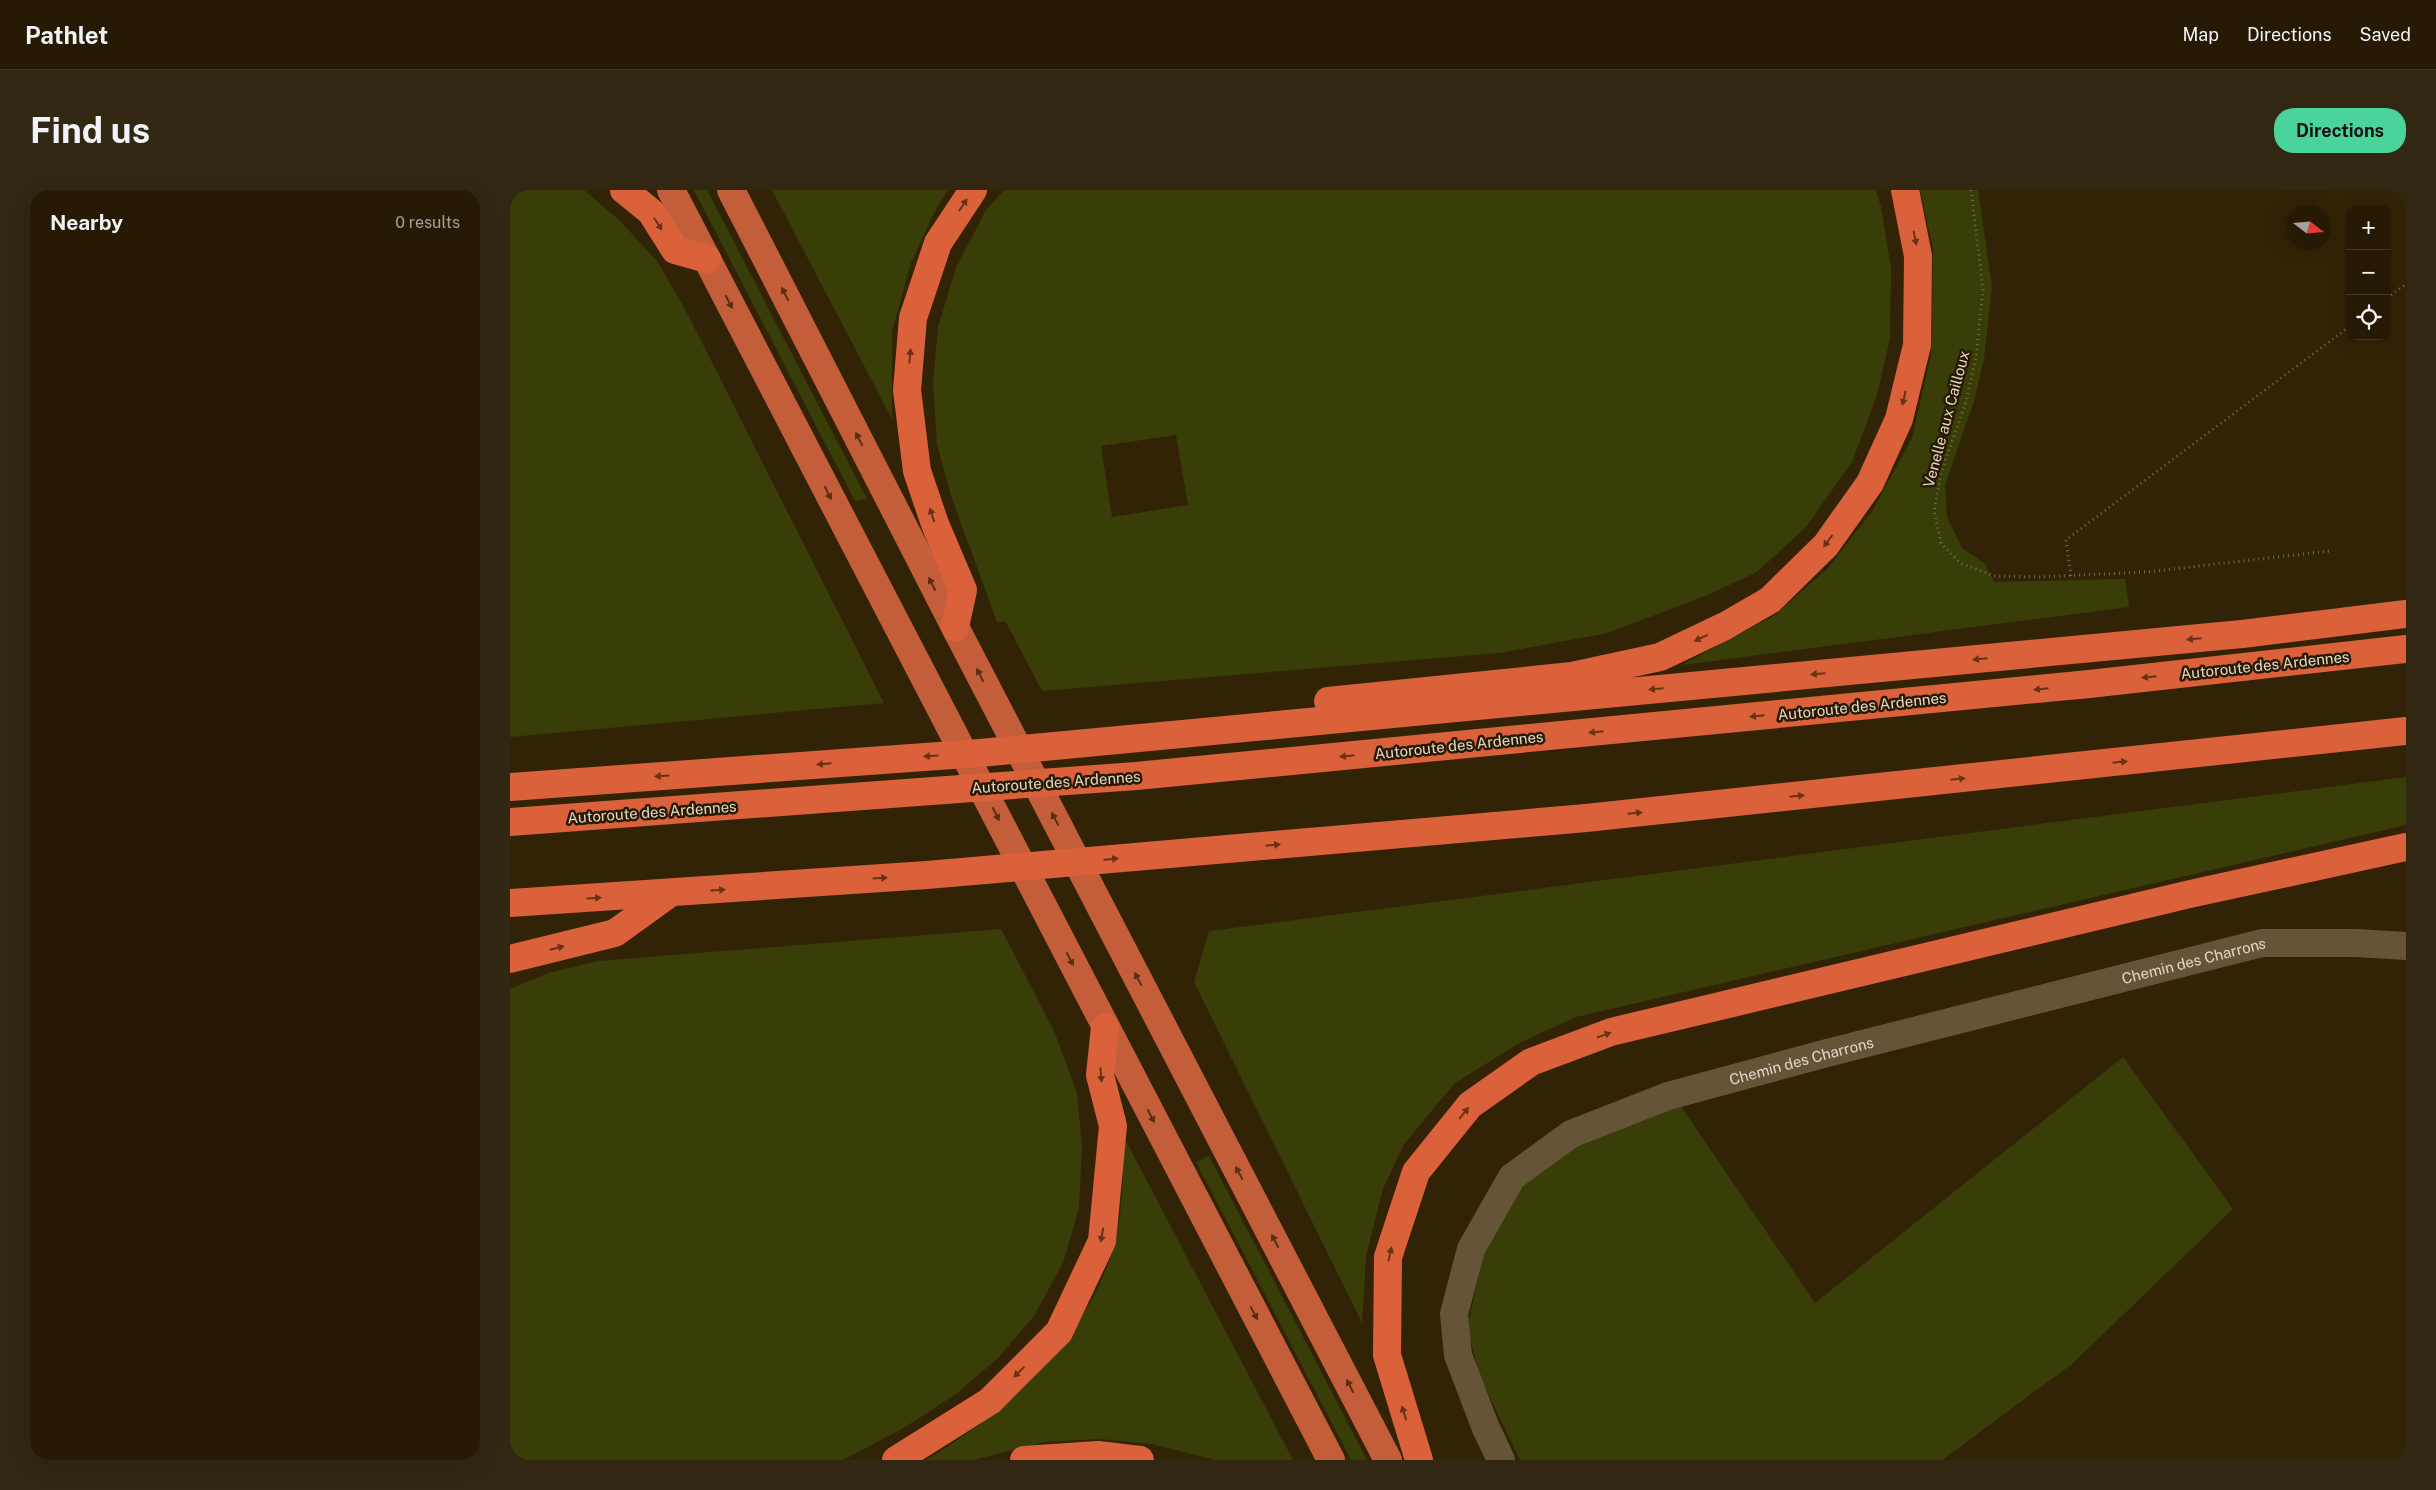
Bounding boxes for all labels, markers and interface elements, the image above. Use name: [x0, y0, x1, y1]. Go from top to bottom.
text: Pathlet: [25, 21, 108, 49]
text: Map: [2182, 24, 2219, 45]
text: Directions: [2247, 24, 2332, 45]
text: Saved: [2360, 24, 2411, 45]
button: Directions: [2274, 108, 2406, 153]
text: Find us: [30, 110, 150, 151]
one-way arrow: [958, 198, 968, 212]
north arrow: [2286, 205, 2331, 250]
map controls: [2346, 205, 2391, 340]
button: +: [2346, 205, 2391, 250]
text: Nearby: [50, 210, 123, 235]
text: 0 results: [395, 213, 460, 232]
one-way arrow: [654, 217, 663, 230]
one-way arrow: [1911, 230, 1919, 245]
button: −: [2346, 250, 2391, 295]
one-way arrow: [781, 287, 789, 301]
one-way arrow: [725, 295, 733, 309]
button: locate: [2346, 295, 2391, 340]
one-way arrow: [906, 348, 914, 364]
street label: Venelle aux Cailloux: [1920, 349, 1972, 489]
one-way arrow: [1900, 391, 1908, 406]
one-way arrow: [855, 432, 863, 446]
one-way arrow: [824, 485, 832, 500]
one-way arrow: [927, 508, 935, 523]
one-way arrow: [1823, 534, 1834, 547]
one-way arrow: [928, 576, 936, 591]
one-way arrow: [1693, 633, 1708, 642]
one-way arrow: [2185, 635, 2201, 643]
street label: Autoroute des Ardennes: [2180, 648, 2350, 682]
one-way arrow: [1971, 655, 1987, 663]
one-way arrow: [976, 668, 984, 682]
one-way arrow: [1810, 670, 1826, 678]
one-way arrow: [2141, 673, 2157, 681]
one-way arrow: [2033, 685, 2049, 693]
one-way arrow: [1648, 686, 1664, 694]
street label: Autoroute des Ardennes: [1777, 689, 1947, 723]
one-way arrow: [1749, 712, 1765, 720]
street label: Autoroute des Ardennes: [1374, 728, 1544, 762]
one-way arrow: [1587, 728, 1603, 736]
one-way arrow: [923, 752, 939, 760]
one-way arrow: [1338, 752, 1354, 760]
one-way arrow: [2112, 758, 2128, 766]
one-way arrow: [816, 760, 832, 768]
street label: Autoroute des Ardennes: [971, 768, 1141, 796]
one-way arrow: [654, 772, 670, 780]
one-way arrow: [1950, 775, 1966, 783]
one-way arrow: [1789, 792, 1805, 800]
street label: Autoroute des Ardennes: [567, 798, 737, 826]
one-way arrow: [992, 807, 1000, 821]
one-way arrow: [1627, 809, 1643, 817]
one-way arrow: [1051, 812, 1059, 826]
one-way arrow: [1266, 841, 1282, 849]
one-way arrow: [1104, 855, 1120, 863]
one-way arrow: [872, 874, 888, 882]
one-way arrow: [710, 886, 726, 894]
one-way arrow: [586, 894, 602, 902]
street label: Chemin des Charrons: [2120, 935, 2266, 987]
one-way arrow: [550, 943, 565, 951]
one-way arrow: [1066, 952, 1074, 966]
one-way arrow: [1134, 972, 1142, 986]
one-way arrow: [1597, 1031, 1612, 1038]
street label: Chemin des Charrons: [1727, 1033, 1875, 1088]
one-way arrow: [1098, 1067, 1106, 1083]
one-way arrow: [1459, 1106, 1470, 1119]
one-way arrow: [1147, 1110, 1156, 1123]
one-way arrow: [1235, 1165, 1243, 1180]
one-way arrow: [1097, 1228, 1105, 1244]
one-way arrow: [1271, 1234, 1279, 1249]
one-way arrow: [1386, 1246, 1394, 1261]
one-way arrow: [1250, 1306, 1258, 1320]
one-way arrow: [1013, 1366, 1025, 1378]
one-way arrow: [1346, 1378, 1354, 1393]
one-way arrow: [1400, 1406, 1408, 1421]

